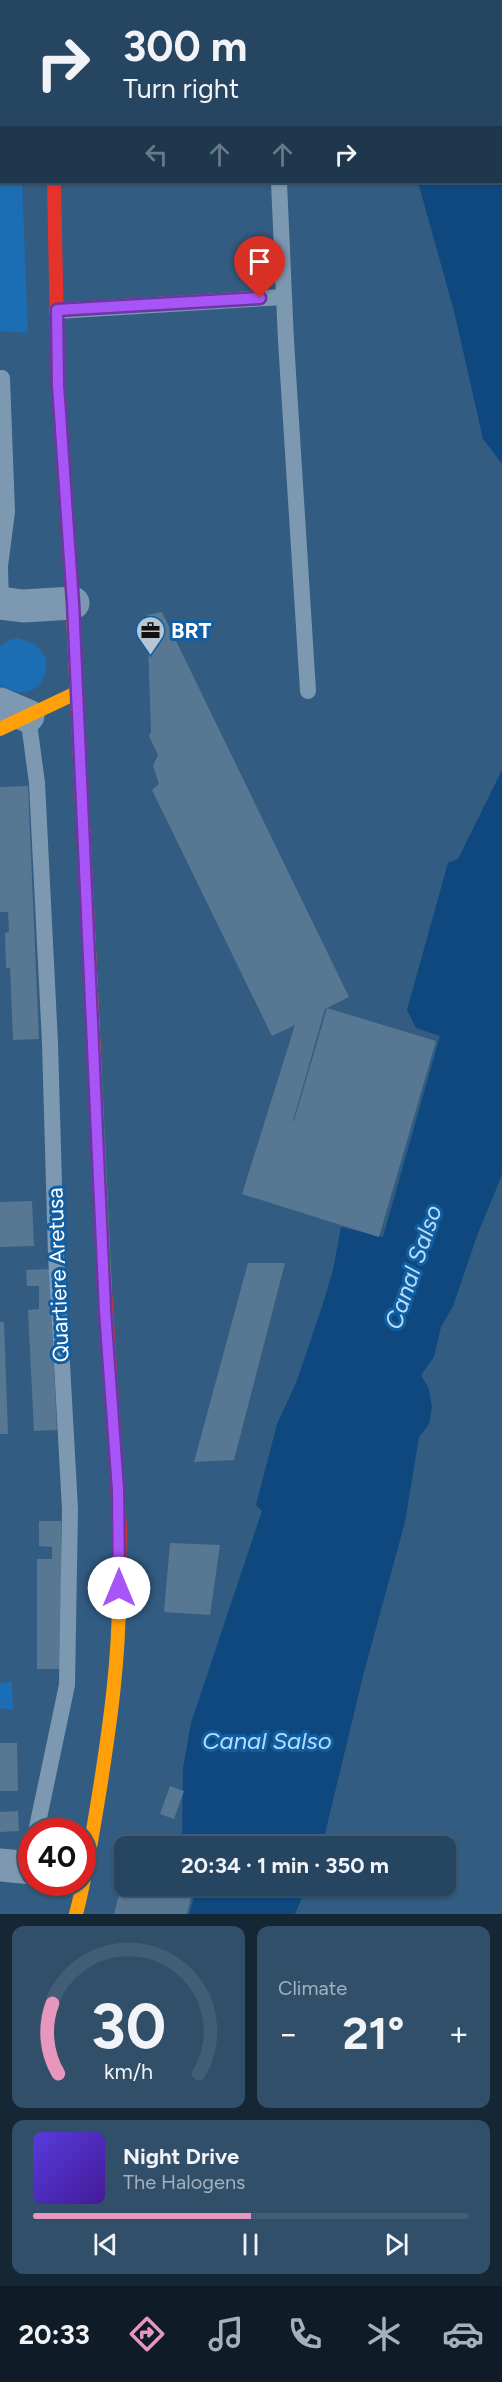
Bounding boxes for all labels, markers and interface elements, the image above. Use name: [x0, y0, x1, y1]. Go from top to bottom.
text: 300 m: [123, 21, 247, 72]
icon: right: [24, 24, 102, 102]
text: Turn right: [123, 72, 239, 105]
icon: left: [140, 138, 173, 171]
icon: ahead: [203, 138, 236, 171]
icon: ahead: [266, 138, 299, 171]
icon: right: [329, 138, 362, 171]
pin: [234, 236, 285, 298]
icon: arrive: [243, 245, 276, 278]
office icon: BRT: [134, 614, 166, 656]
place label: BRT: [171, 617, 211, 644]
street label: Quartiere Aretusa: [41, 1187, 75, 1363]
water label: Canal Salso: [378, 1201, 448, 1333]
position arrow: [87, 1556, 151, 1620]
water label: Canal Salso: [202, 1726, 332, 1755]
speed limit sign: 40: [18, 1818, 96, 1896]
text: 20:34 · 1 min · 350 m: [181, 1852, 389, 1879]
text: Climate: [278, 1976, 347, 2000]
text: 30: [91, 1989, 166, 2064]
text: 21°: [342, 2006, 405, 2060]
text: −: [278, 2014, 299, 2053]
text: +: [448, 2014, 469, 2053]
text: km/h: [104, 2059, 153, 2084]
text: Night Drive: [123, 2143, 239, 2170]
text: The Halogens: [123, 2170, 245, 2194]
icon: previous: [89, 2228, 122, 2261]
icon: pause: [234, 2228, 267, 2261]
icon: next: [380, 2228, 413, 2261]
icon: directions: [126, 2313, 168, 2355]
icon: music: [205, 2313, 247, 2355]
icon: phone: [284, 2313, 326, 2355]
icon: climate: [363, 2313, 405, 2355]
icon: car: [442, 2313, 484, 2355]
text: 20:33: [18, 2318, 90, 2351]

